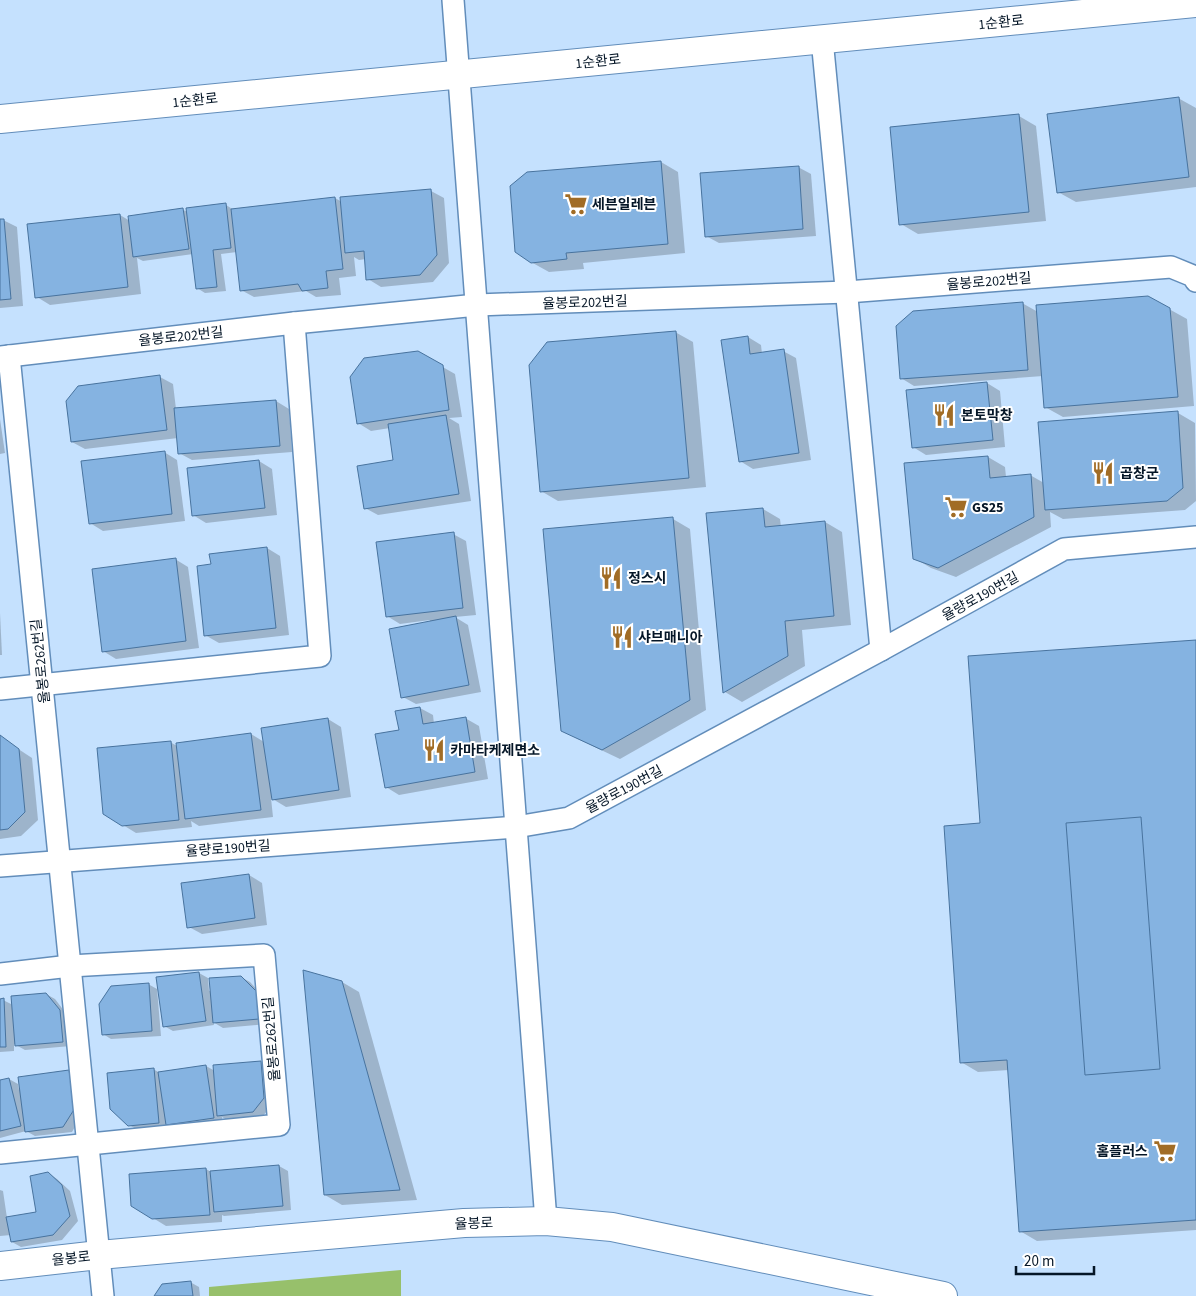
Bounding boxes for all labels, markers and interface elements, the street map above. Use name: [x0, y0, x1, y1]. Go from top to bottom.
street label: 1순환로: [977, 11, 1025, 35]
street label: 1순환로: [574, 50, 622, 74]
street label: 1순환로: [171, 89, 219, 113]
supermarket icon: 세븐일레븐: [563, 191, 589, 217]
place label: 세븐일레븐: [592, 195, 657, 215]
street label: 율봉로202번길: [946, 268, 1032, 296]
street label: 율봉로202번길: [542, 292, 628, 314]
street label: 율봉로202번길: [138, 323, 225, 351]
restaurant icon: 본토막창: [931, 402, 957, 428]
place label: 본토막창: [961, 406, 1013, 426]
restaurant icon: 곱창군: [1090, 460, 1116, 486]
place label: 곱창군: [1120, 464, 1159, 484]
supermarket icon: GS25: [943, 494, 969, 520]
place label: GS25: [972, 498, 1004, 518]
restaurant icon: 정스시: [598, 565, 624, 591]
street label: 율량로190번길: [938, 567, 1023, 626]
place label: 정스시: [628, 569, 667, 589]
street label: 율봉로262번길: [27, 617, 55, 704]
restaurant icon: 샤브매니아: [609, 624, 635, 650]
place label: 샤브매니아: [638, 628, 703, 648]
restaurant icon: 카마타케제면소: [421, 737, 447, 763]
place label: 카마타케제면소: [450, 741, 540, 761]
street label: 율량로190번길: [582, 761, 667, 819]
street label: 율량로190번길: [185, 836, 271, 862]
street label: 율봉로262번길: [258, 996, 286, 1082]
supermarket icon: 홈플러스: [1152, 1138, 1178, 1164]
place label: 홈플러스: [1096, 1142, 1148, 1162]
street label: 율봉로: [454, 1213, 494, 1235]
scale bar: [1016, 1244, 1094, 1276]
street label: 율봉로: [51, 1247, 91, 1271]
text: 20 m: [1024, 1251, 1054, 1272]

